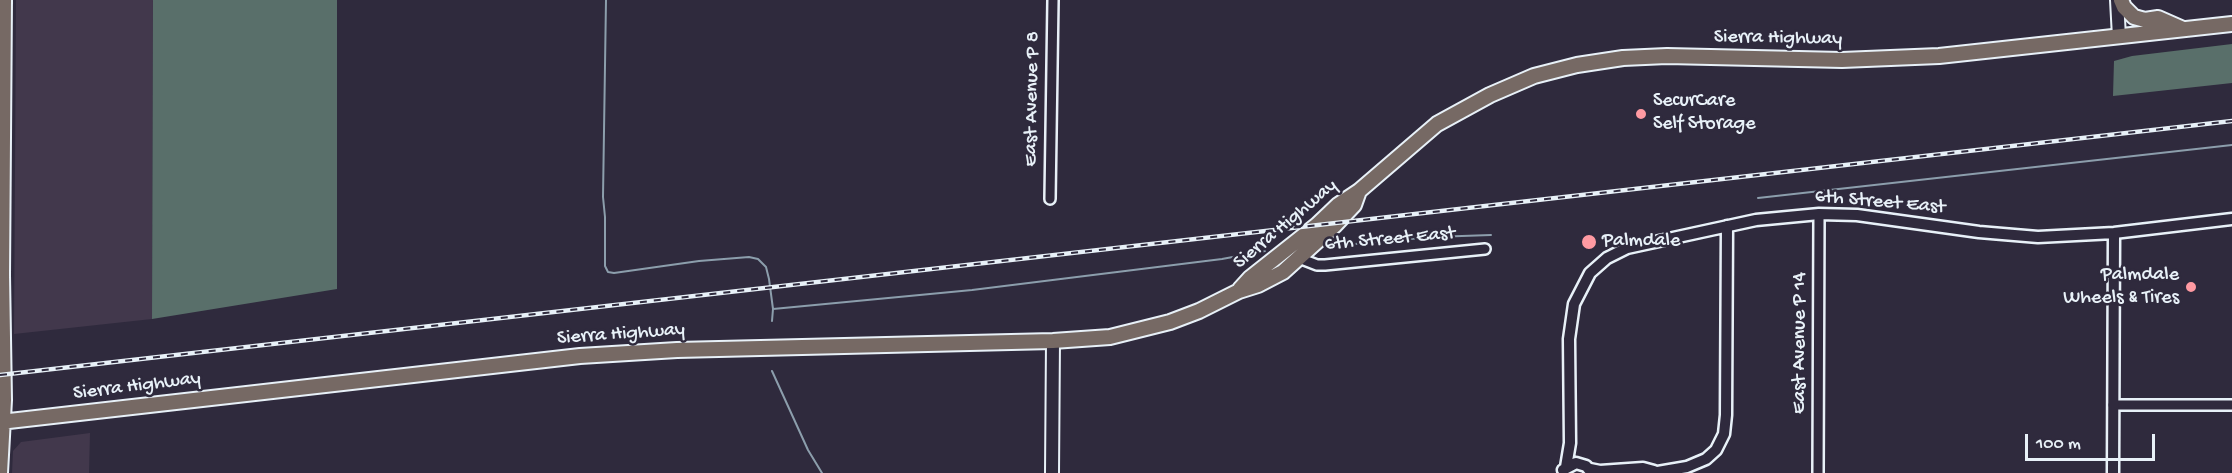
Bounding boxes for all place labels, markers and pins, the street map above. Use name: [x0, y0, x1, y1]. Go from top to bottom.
place label: SecurCare Self Storage: [1653, 90, 1756, 137]
marker: SecurCare Self Storage: [1634, 107, 1648, 121]
place label: Palmdale: [1602, 230, 1680, 254]
marker: Palmdale: [1580, 233, 1598, 251]
place label: Palmdale Wheels & Tires: [2063, 264, 2179, 311]
marker: Palmdale Wheels & Tires: [2184, 280, 2198, 294]

